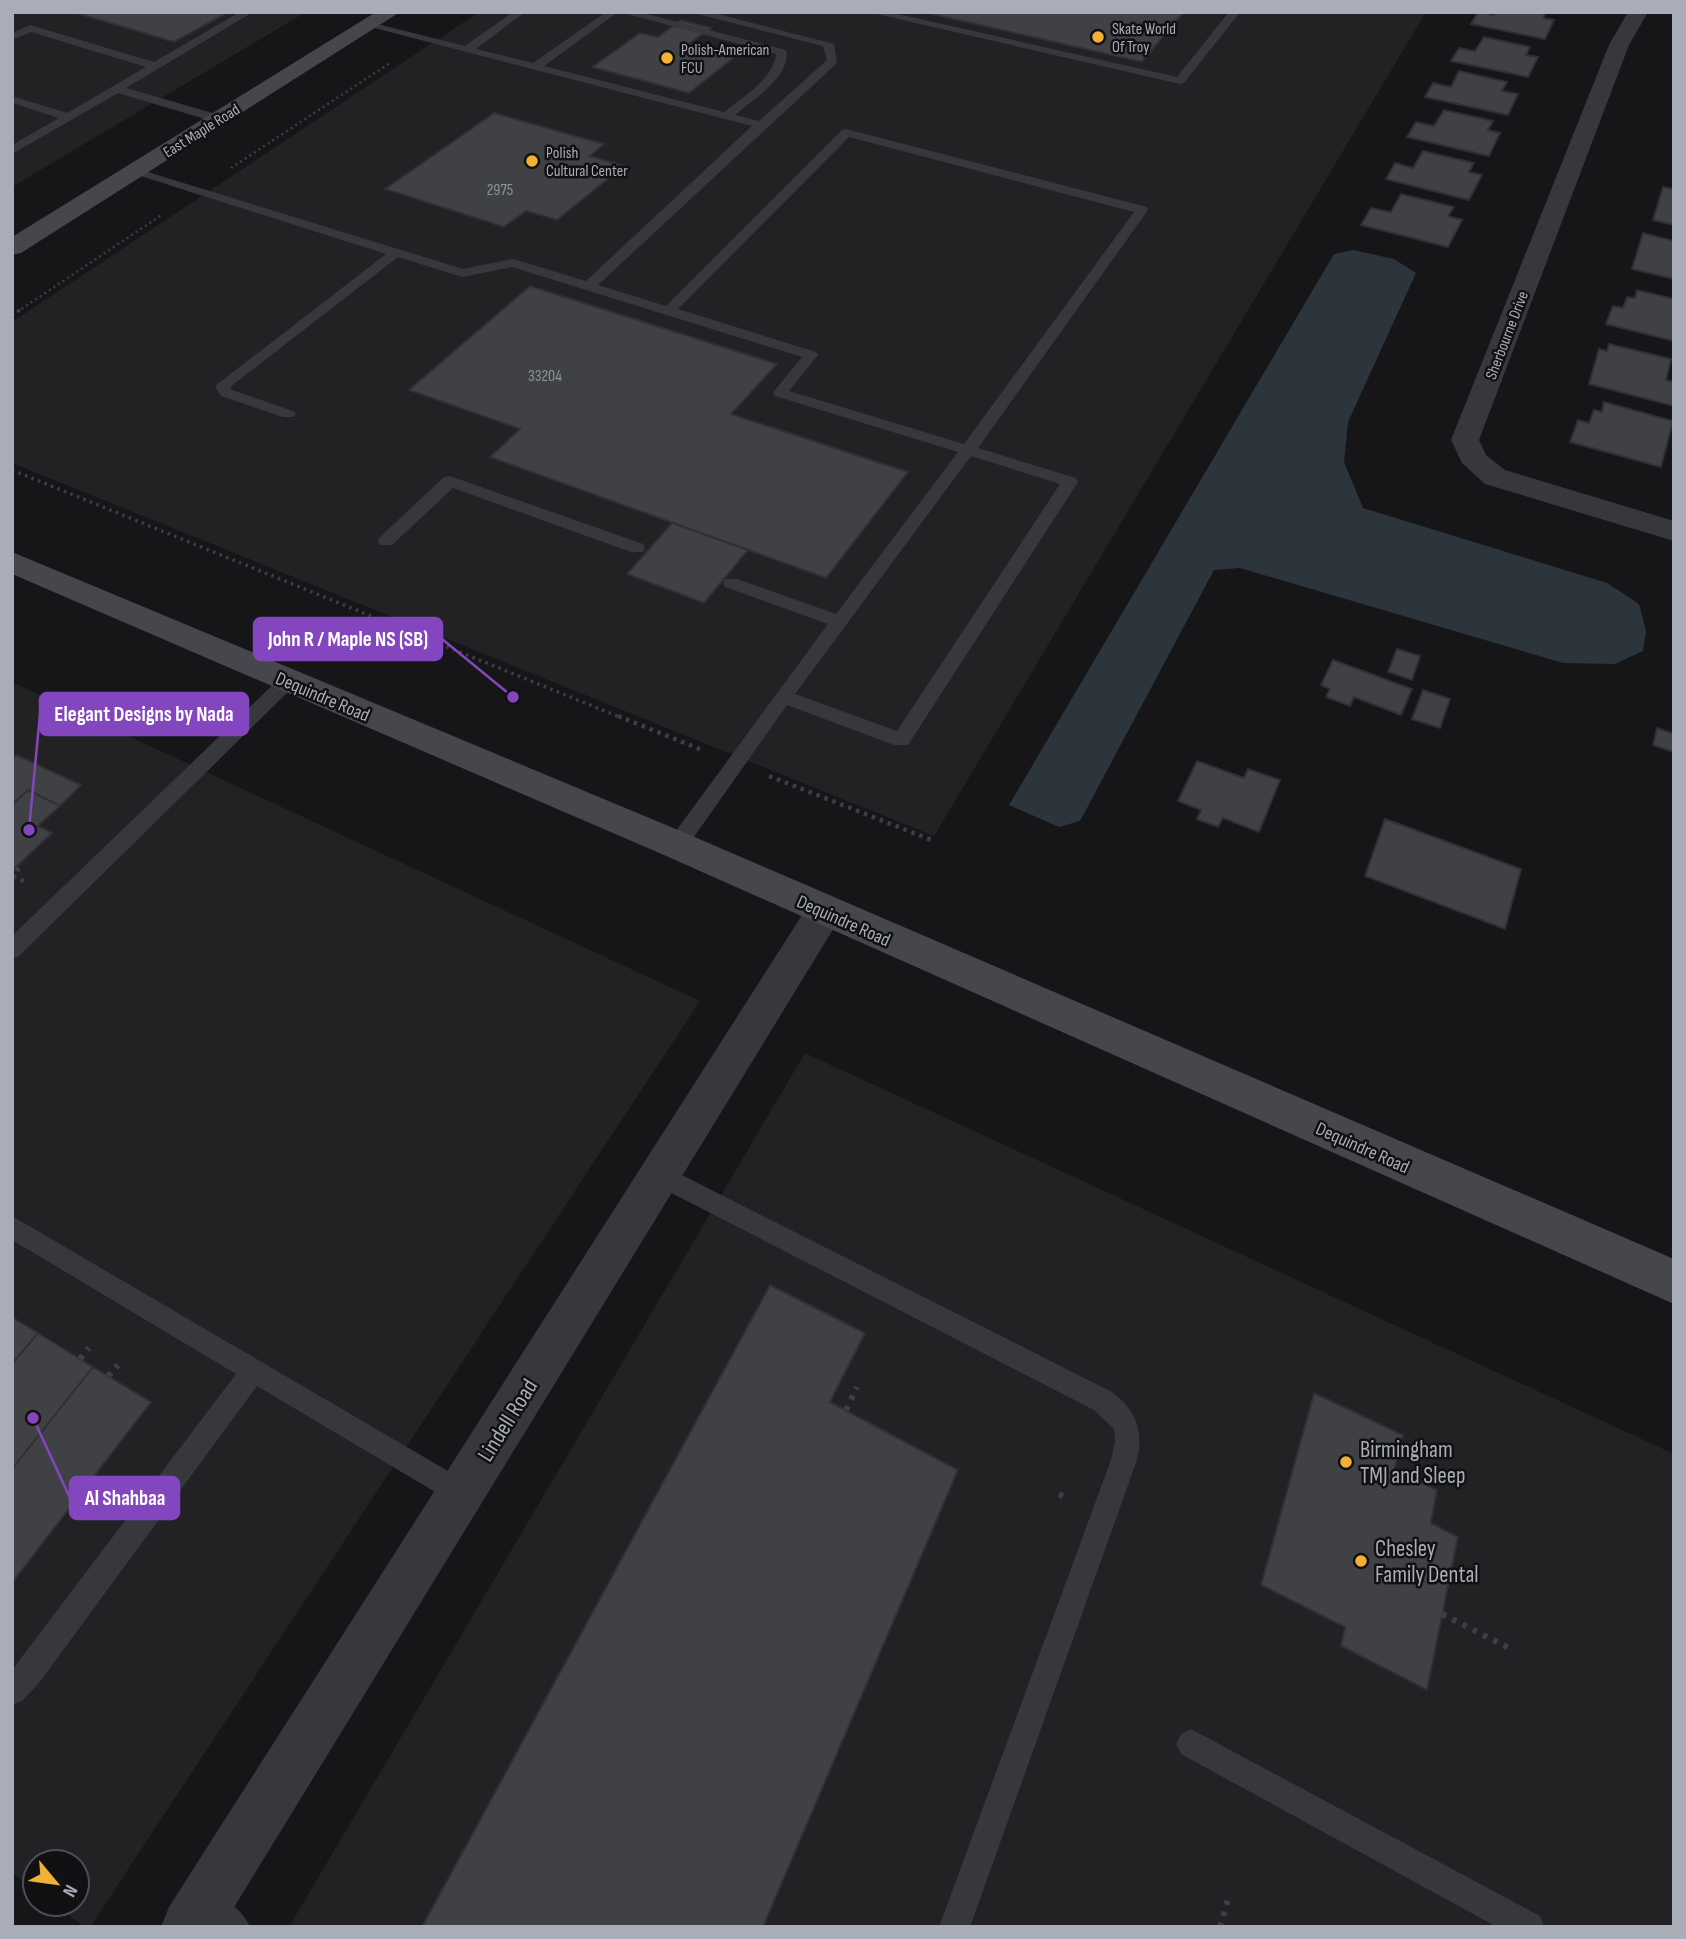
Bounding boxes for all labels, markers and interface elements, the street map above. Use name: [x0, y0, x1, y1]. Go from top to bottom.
place label: Skate World Of Troy: [1112, 20, 1176, 57]
marker: Skate World Of Troy: [1090, 29, 1106, 45]
place label: Polish-American FCU: [681, 41, 769, 78]
marker: Polish-American FCU: [659, 50, 675, 66]
street label: East Maple Road: [160, 100, 244, 162]
place label: Polish Cultural Center: [546, 144, 628, 181]
marker: Polish Cultural Center: [524, 153, 540, 169]
house number: 2975: [487, 181, 513, 200]
street label: Sherbourne Drive: [1482, 289, 1533, 382]
house number: 33204: [528, 367, 562, 386]
callout: John R / Maple NS (SB): [254, 618, 442, 660]
text: John R / Maple NS (SB): [267, 627, 428, 652]
street label: Dequindre Road: [272, 667, 373, 727]
callout: Elegant Designs by Nada: [40, 693, 248, 735]
text: Elegant Designs by Nada: [54, 702, 234, 727]
street label: Dequindre Road: [793, 891, 894, 952]
street label: Dequindre Road: [1312, 1118, 1413, 1179]
street label: Lindell Road: [472, 1374, 544, 1467]
place label: Birmingham TMJ and Sleep: [1360, 1436, 1465, 1490]
marker: Birmingham TMJ and Sleep: [1338, 1454, 1354, 1470]
callout: Al Shahbaa: [70, 1477, 179, 1519]
text: Al Shahbaa: [84, 1486, 165, 1511]
place label: Chesley Family Dental: [1375, 1535, 1479, 1589]
marker: Chesley Family Dental: [1353, 1553, 1369, 1569]
north arrow: [21, 1848, 91, 1918]
text: N: [57, 1880, 82, 1901]

